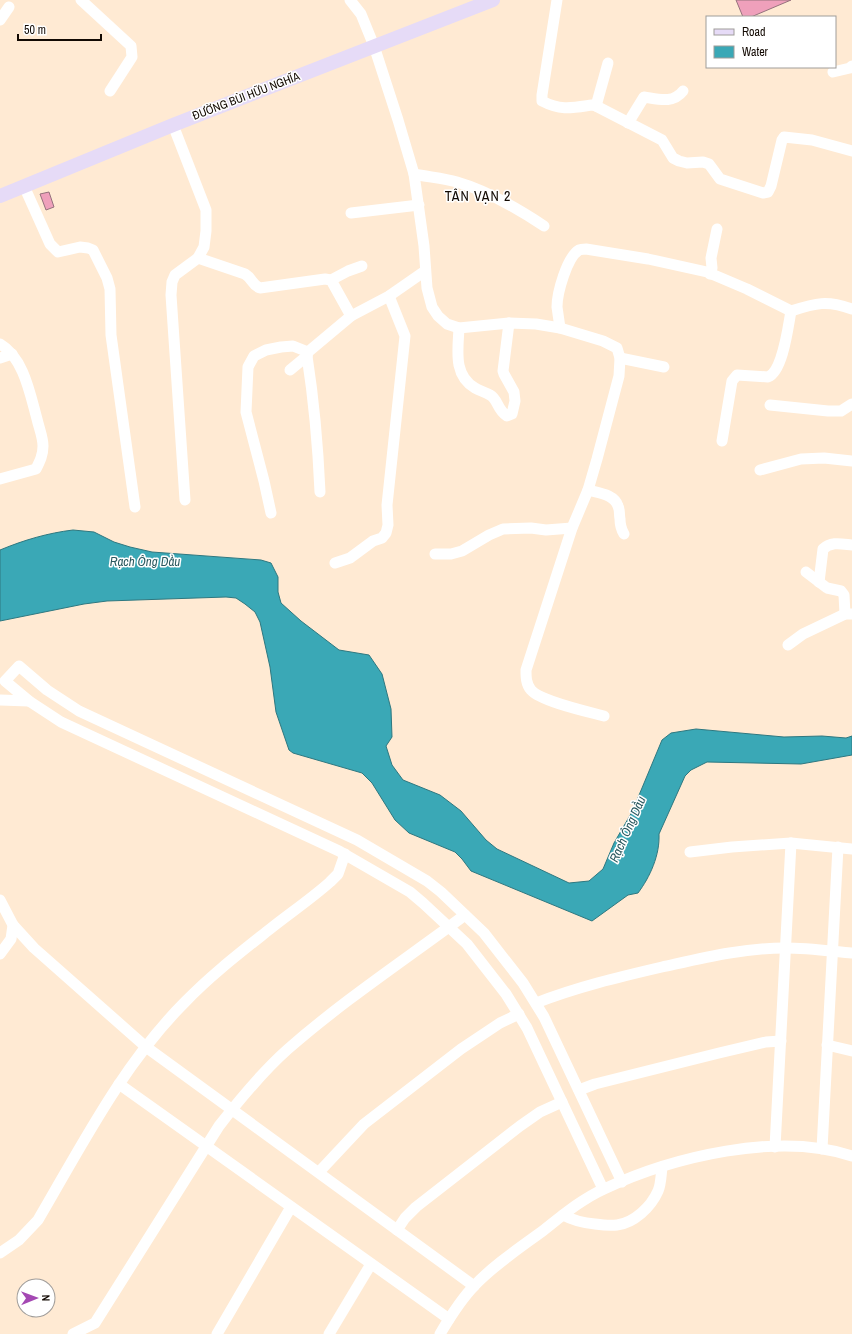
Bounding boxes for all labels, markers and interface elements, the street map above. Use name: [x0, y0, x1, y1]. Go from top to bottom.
scale bar: [18, 16, 101, 42]
legend: [706, 16, 836, 68]
text: 50 m: [24, 22, 46, 38]
text: Road: [742, 24, 766, 40]
text: Water: [742, 44, 769, 60]
street label: ĐƯỜNG BÙI HỮU NGHĨA: [190, 68, 302, 124]
district label: TÂN VẠN 2: [445, 187, 511, 205]
water label: Rạch Ông Dầu: [110, 553, 180, 570]
water label: Rạch Ông Dầu: [605, 793, 650, 865]
north arrow: [16, 1278, 56, 1318]
text: N: [39, 1294, 53, 1301]

